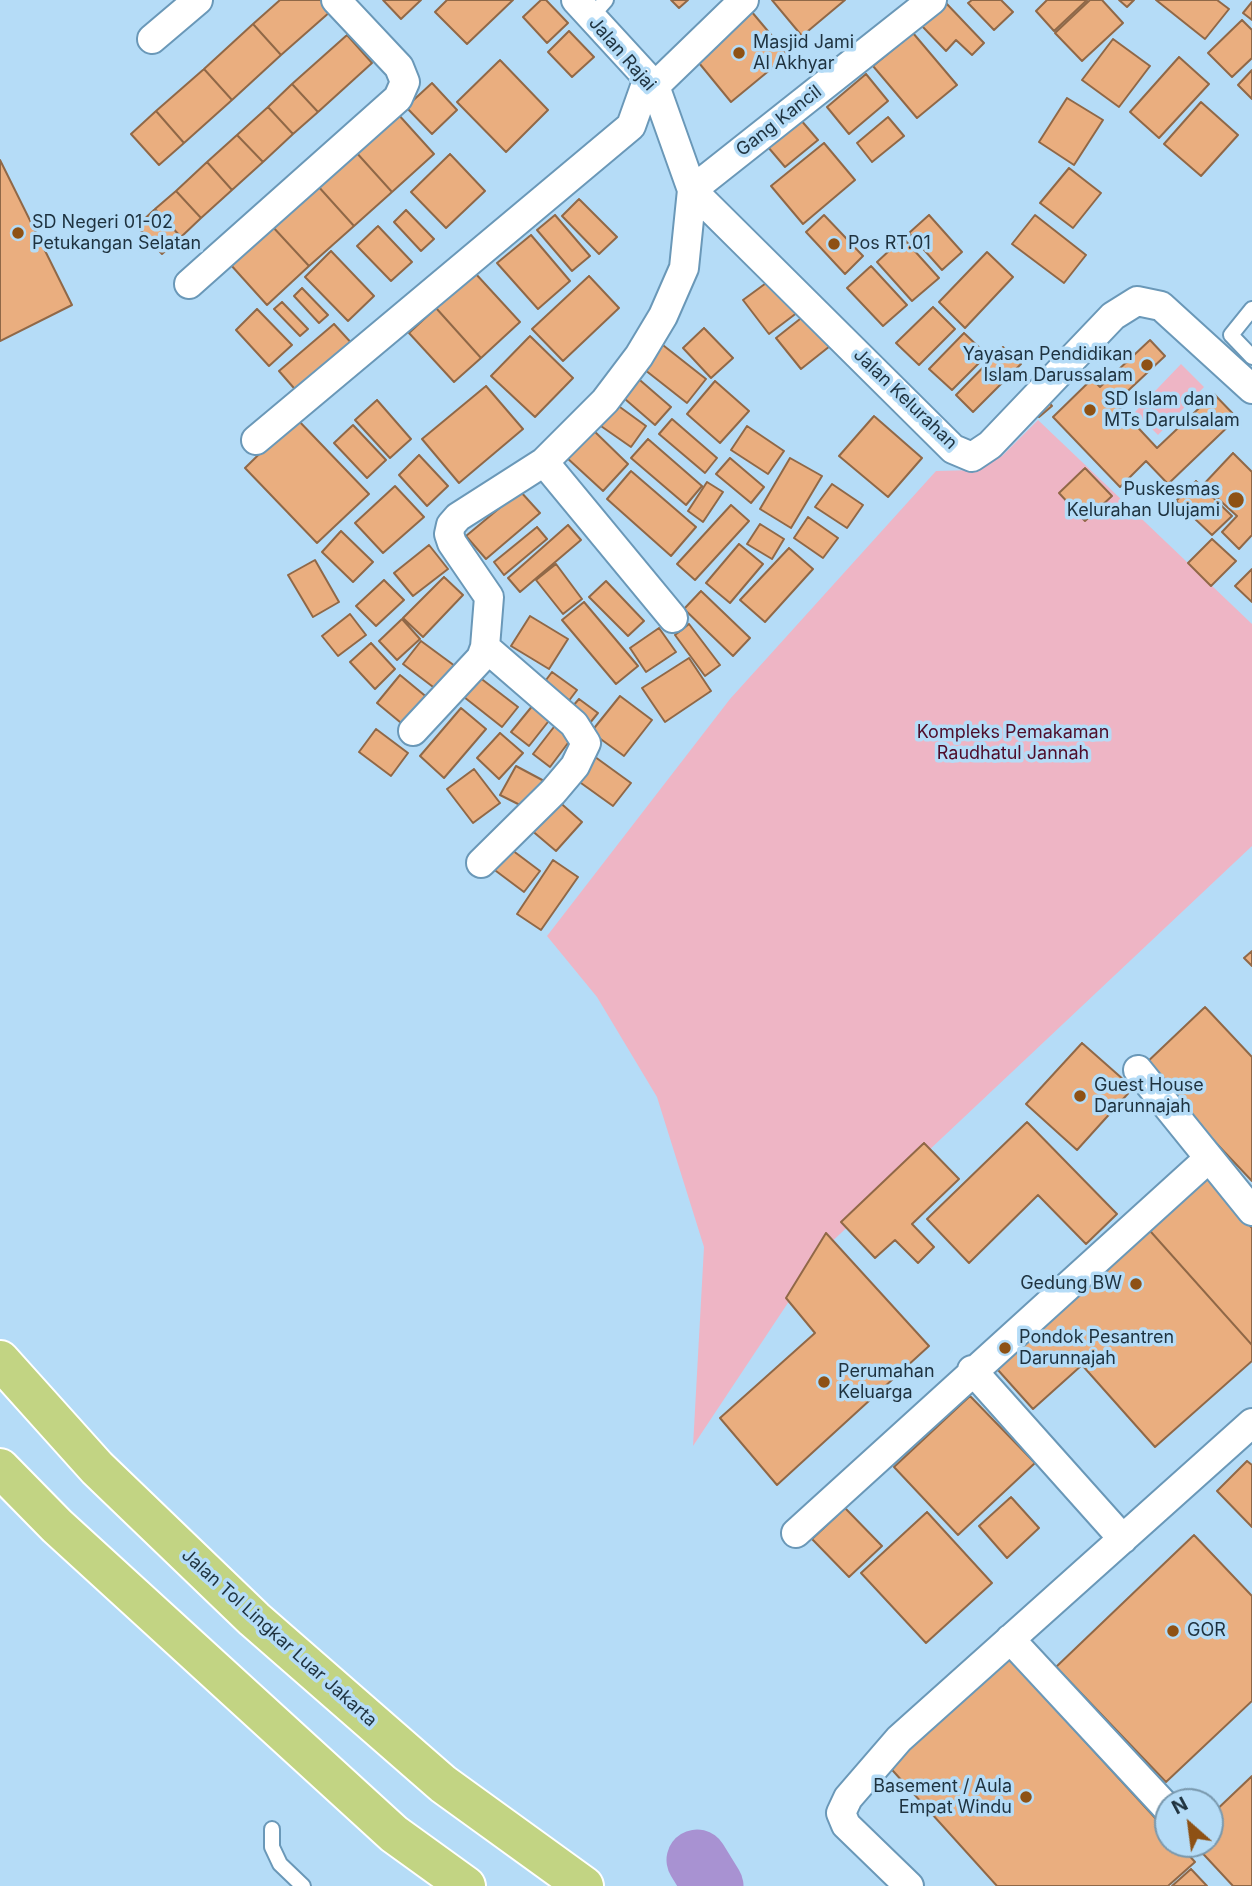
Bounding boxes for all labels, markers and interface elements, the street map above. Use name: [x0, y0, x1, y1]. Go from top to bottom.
street label: Jalan Rajai: [584, 13, 660, 95]
place label: Masjid Jami Al Akhyar: [753, 32, 854, 74]
marker: Masjid Jami Al Akhyar: [731, 45, 747, 61]
street label: Gang Kancil: [732, 81, 826, 161]
place label: SD Negeri 01-02 Petukangan Selatan: [32, 212, 201, 255]
marker: SD Negeri 01-02 Petukangan Selatan: [10, 225, 26, 241]
place label: Pos RT.01: [848, 233, 931, 255]
marker: Pos RT.01: [826, 236, 842, 252]
street label: Jalan Kelurahan: [849, 344, 961, 454]
place label: Yayasan Pendidikan Islam Darussalam: [963, 344, 1133, 386]
marker: Yayasan Pendidikan Islam Darussalam: [1139, 357, 1155, 373]
place label: SD Islam dan MTs Darulsalam: [1104, 389, 1240, 432]
marker: SD Islam dan MTs Darulsalam: [1082, 402, 1098, 418]
place label: Puskesmas Kelurahan Ulujami: [1067, 479, 1220, 522]
marker: Puskesmas Kelurahan Ulujami: [1226, 490, 1246, 510]
park label: Kompleks Pemakaman Raudhatul Jannah: [917, 722, 1109, 764]
place label: Guest House Darunnajah: [1094, 1075, 1204, 1118]
marker: Guest House Darunnajah: [1072, 1088, 1088, 1104]
place label: Gedung BW: [1020, 1273, 1122, 1295]
marker: Gedung BW: [1128, 1276, 1144, 1292]
place label: Pondok Pesantren Darunnajah: [1019, 1327, 1174, 1370]
marker: Pondok Pesantren Darunnajah: [997, 1340, 1013, 1356]
place label: Perumahan Keluarga: [838, 1361, 935, 1404]
marker: Perumahan Keluarga: [816, 1374, 832, 1390]
street label: Jalan Tol Lingkar Luar Jakarta: [177, 1545, 381, 1731]
place label: GOR: [1187, 1620, 1226, 1642]
marker: GOR: [1165, 1623, 1181, 1639]
place label: Basement / Aula Empat Windu: [873, 1776, 1012, 1818]
north arrow: [1154, 1788, 1224, 1858]
marker: Basement / Aula Empat Windu: [1018, 1789, 1034, 1805]
text: N: [1168, 1792, 1192, 1819]

